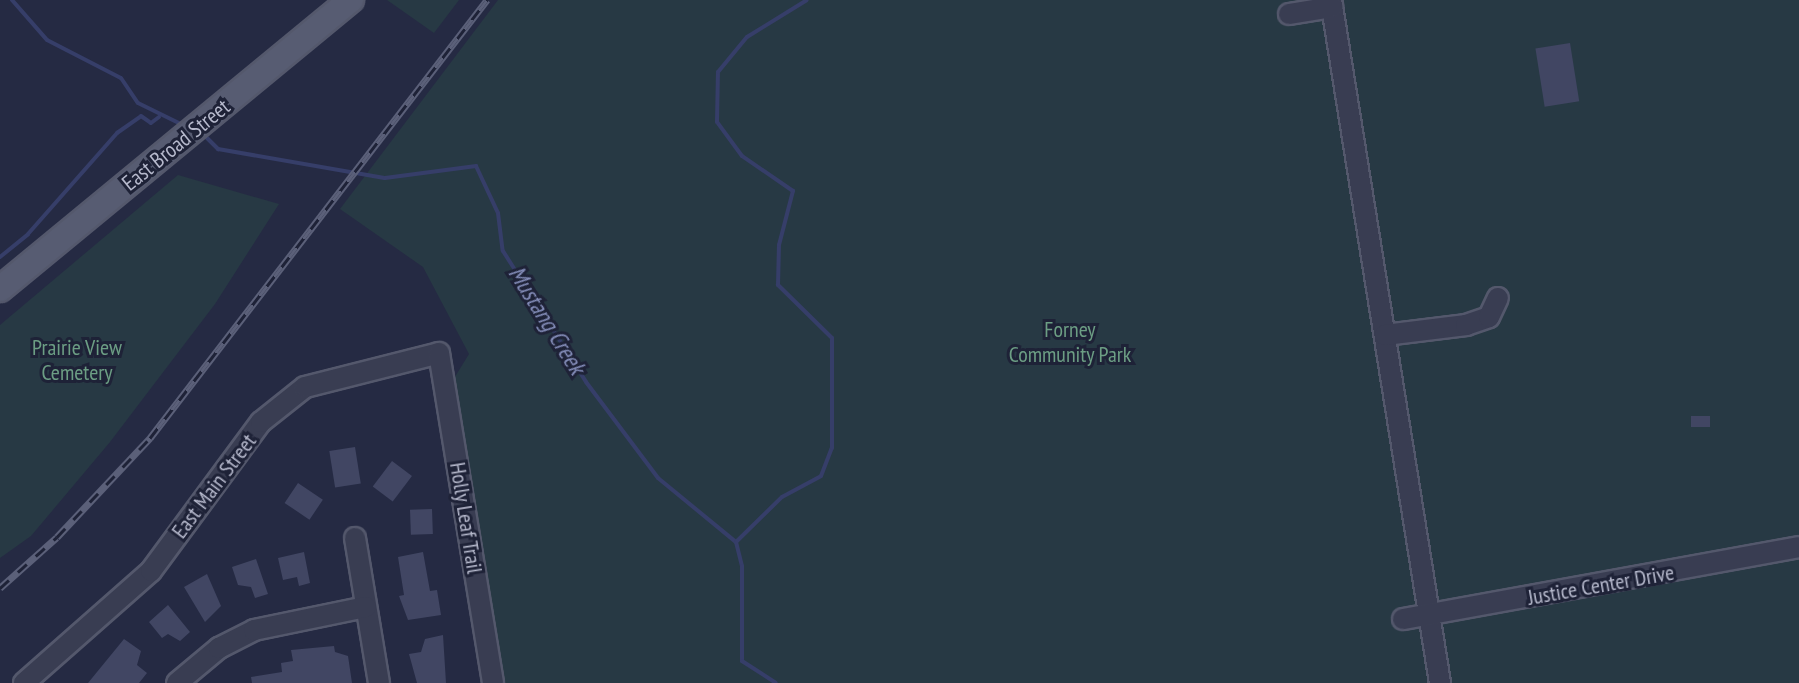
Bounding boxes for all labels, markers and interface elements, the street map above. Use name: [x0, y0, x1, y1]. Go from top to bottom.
street label: East Broad Street: [117, 94, 235, 196]
water label: Mustang Creek: [502, 261, 592, 379]
park label: Forney Community Park: [1008, 316, 1132, 368]
park label: Prairie View Cemetery: [32, 334, 122, 386]
street label: East Main Street: [166, 429, 262, 543]
street label: Holly Leaf Trail: [444, 460, 488, 576]
street label: Justice Center Drive: [1526, 559, 1676, 611]

